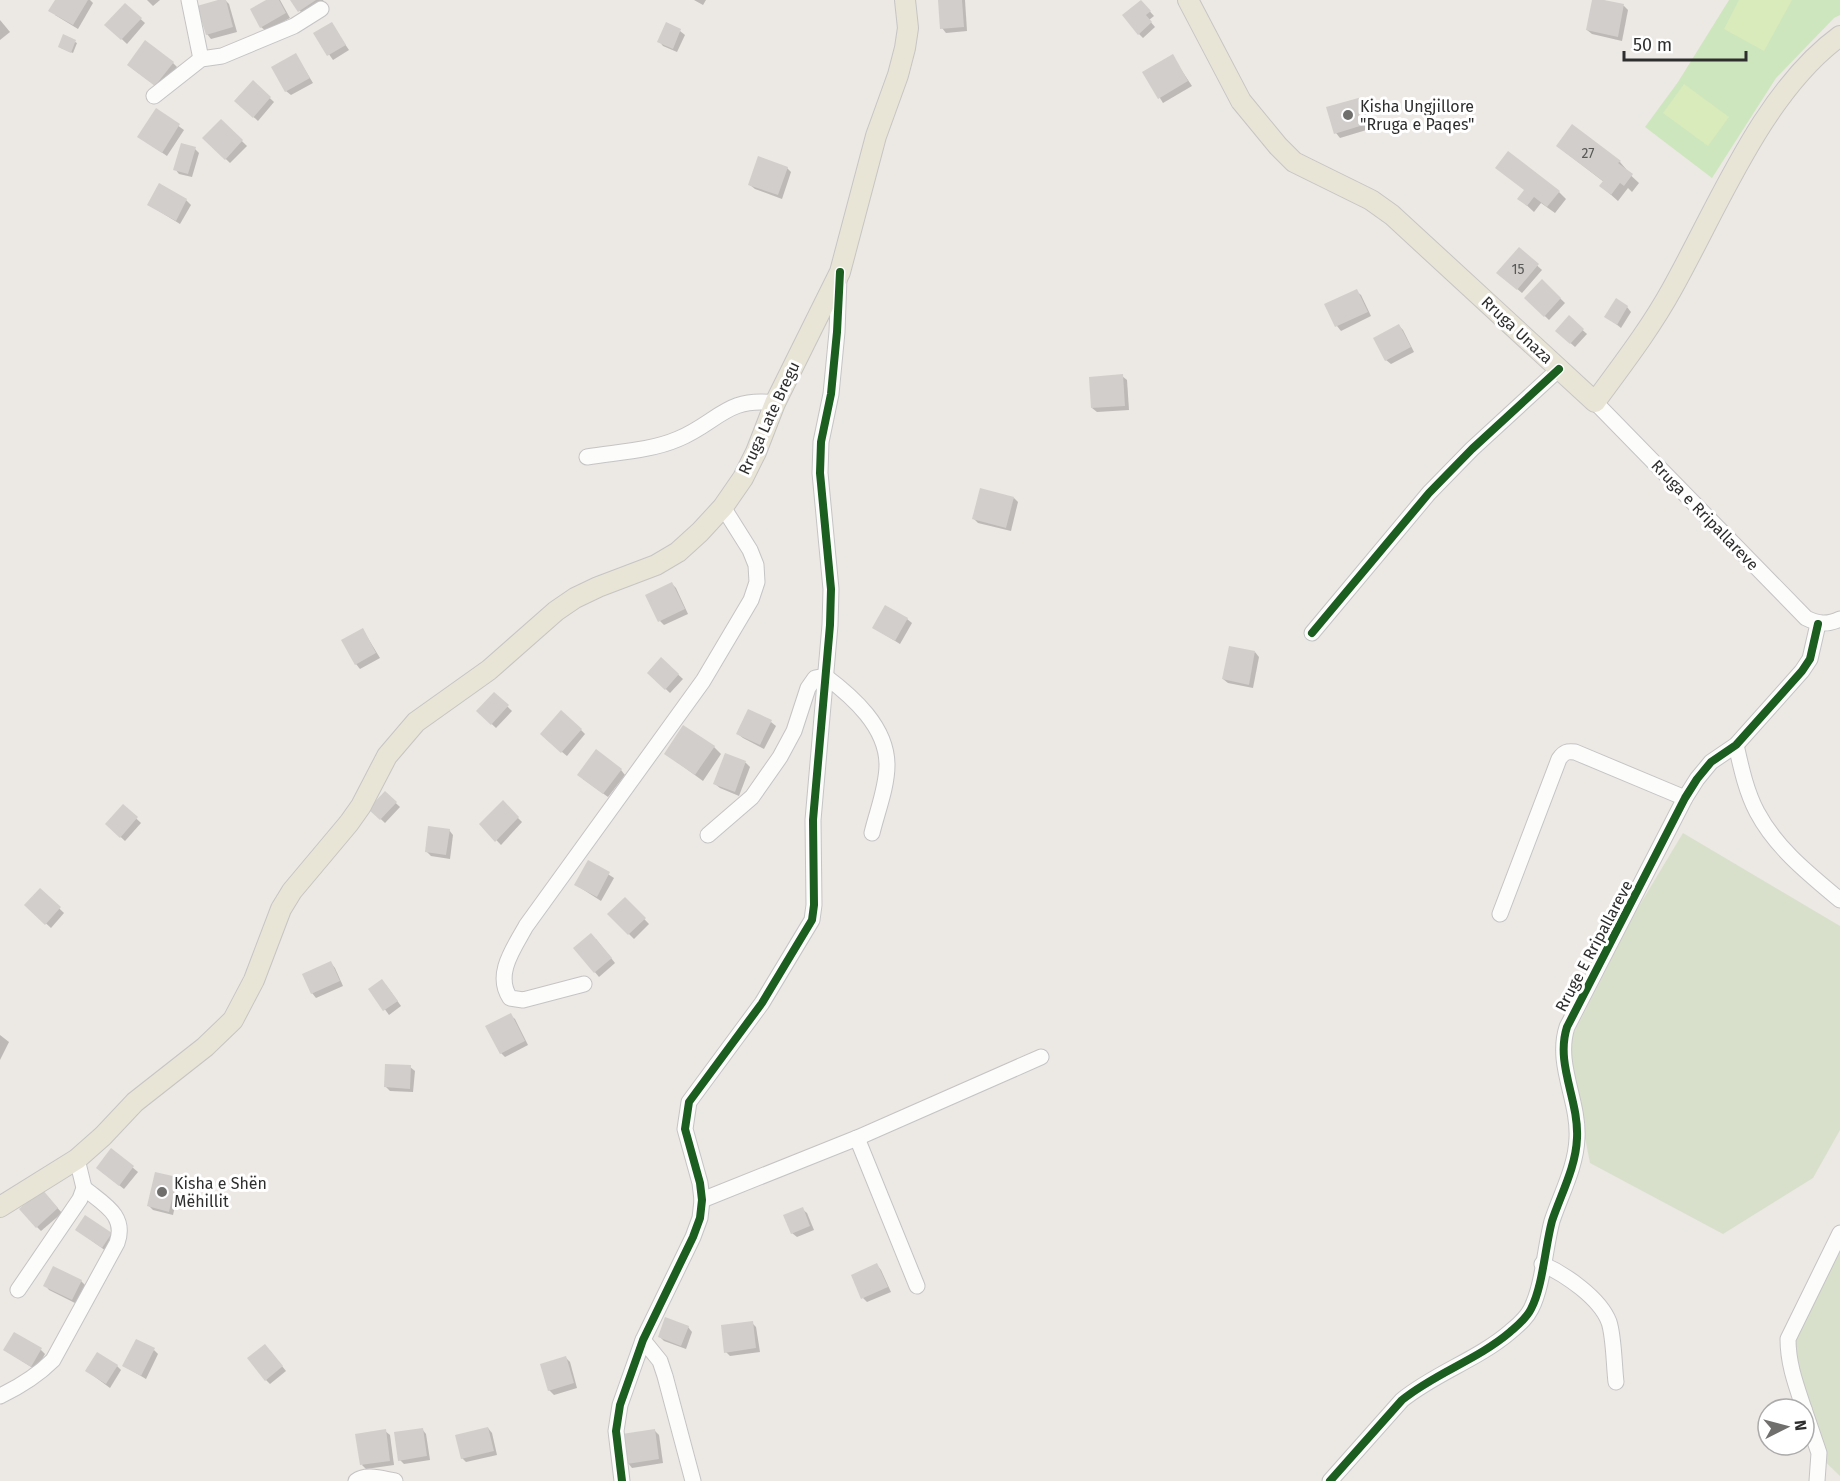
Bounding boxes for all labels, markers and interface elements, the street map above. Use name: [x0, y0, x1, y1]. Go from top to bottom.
scale bar: [1624, 24, 1746, 62]
text: 50 m: [1633, 34, 1672, 56]
place label: Kisha Ungjillore "Rruga e Paqes": [1360, 97, 1475, 134]
marker: Kisha Ungjillore "Rruga e Paqes": [1341, 108, 1355, 122]
house number: 27: [1581, 145, 1595, 162]
house number: 15: [1511, 261, 1525, 278]
street label: Rruga Unaza: [1478, 292, 1556, 368]
street label: Rruga Late Bregu: [734, 358, 804, 478]
street label: Rruga e Rripallareve: [1647, 456, 1763, 574]
street label: Rruge E Rripallareve: [1551, 877, 1637, 1015]
place label: Kisha e Shën Mëhillit: [174, 1174, 267, 1211]
marker: Kisha e Shën Mëhillit: [155, 1185, 169, 1199]
north arrow: [1756, 1397, 1816, 1457]
text: N: [1790, 1419, 1810, 1432]

